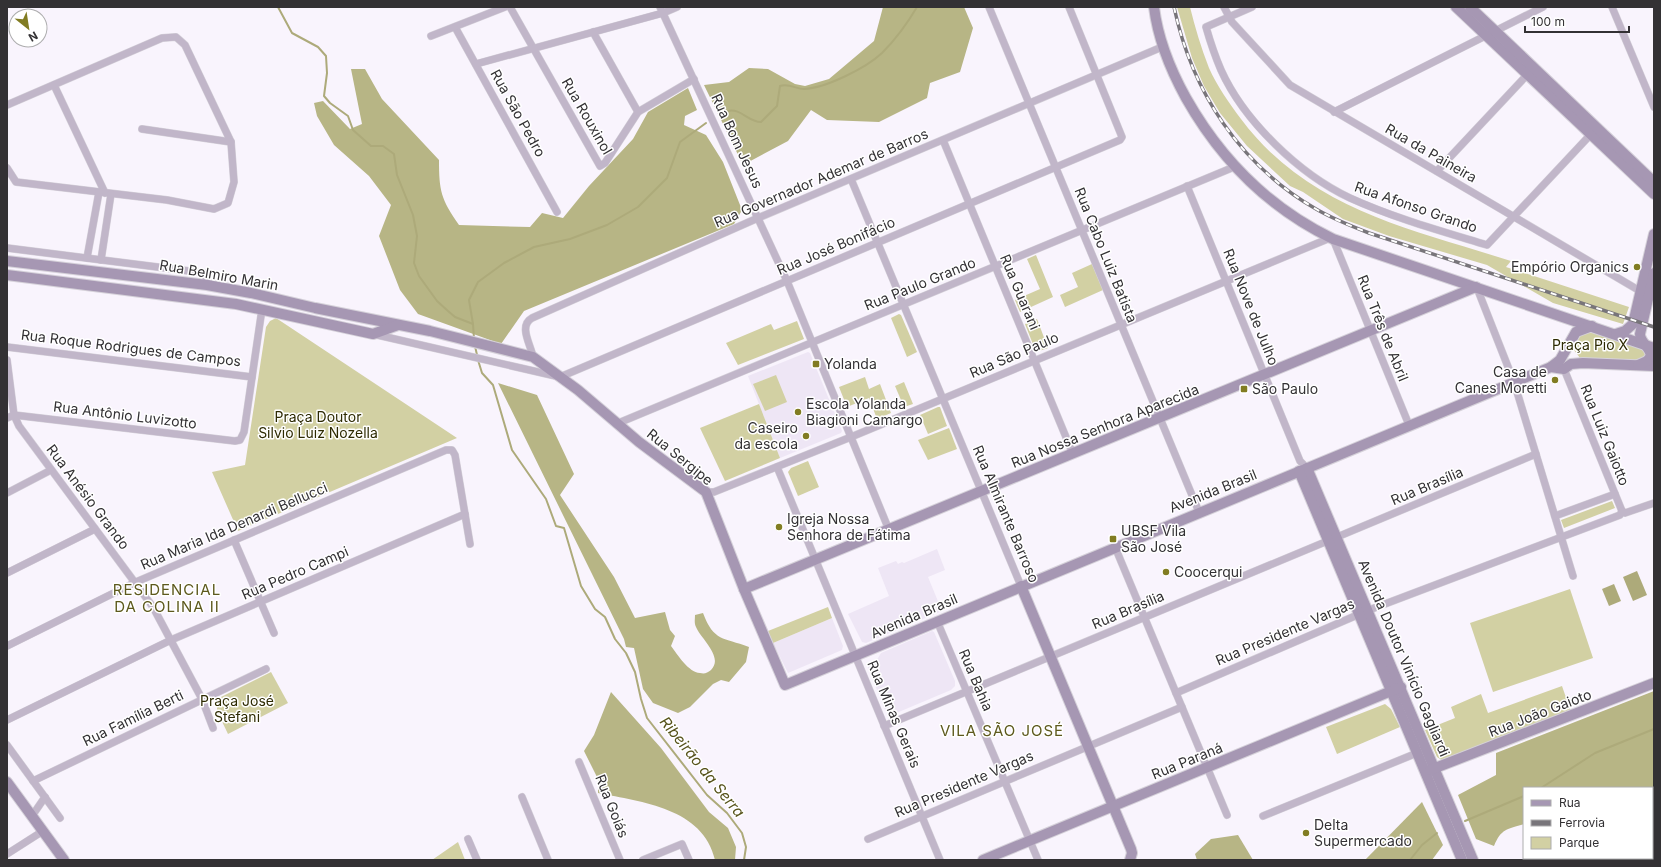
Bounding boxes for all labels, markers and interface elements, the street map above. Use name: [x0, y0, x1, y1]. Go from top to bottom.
north arrow: [8, 8, 48, 48]
scale bar: [1525, 8, 1629, 34]
text: 100 m: [1531, 14, 1565, 29]
text: N: [26, 29, 40, 45]
street label: Rua São Pedro: [487, 66, 549, 159]
street label: Rua Rouxinol: [559, 74, 616, 157]
street label: Rua Bom Jesus: [708, 91, 767, 191]
street label: Rua da Paineira: [1383, 120, 1480, 186]
street label: Rua Governador Ademar de Barros: [711, 125, 930, 230]
street label: Rua Afonso Grando: [1353, 178, 1480, 236]
street label: Rua Cabo Luiz Batista: [1072, 185, 1141, 325]
street label: Rua José Bonifácio: [774, 213, 897, 278]
street label: Rua Nove de Julho: [1220, 246, 1283, 368]
street label: Rua Guarani: [997, 251, 1044, 332]
street label: Rua Paulo Grando: [862, 253, 978, 314]
street label: Rua Belmiro Marin: [158, 256, 280, 293]
place label: Empório Organics: [1511, 258, 1629, 275]
marker: Empório Organics: [1632, 262, 1642, 272]
street label: Rua Três de Abril: [1354, 272, 1413, 383]
street label: Rua Roque Rodrigues de Campos: [20, 326, 242, 369]
street label: Rua São Paulo: [967, 328, 1061, 381]
park label: Praça Pio X: [1552, 336, 1629, 353]
place label: Yolanda: [824, 355, 877, 372]
marker: Yolanda: [811, 359, 821, 369]
place label: Casa de Canes Moretti: [1455, 363, 1547, 396]
marker: Casa de Canes Moretti: [1550, 375, 1560, 385]
street label: Rua Nossa Senhora Aparecida: [1008, 380, 1201, 471]
place label: São Paulo: [1252, 380, 1318, 397]
street label: Rua Luiz Gaiotto: [1577, 382, 1633, 488]
marker: São Paulo: [1239, 384, 1249, 394]
place label: Escola Yolanda Biagioni Camargo: [806, 395, 923, 428]
street label: Rua Antônio Luvizotto: [52, 397, 198, 432]
marker: Escola Yolanda Biagioni Camargo: [793, 407, 803, 417]
park label: Praça Doutor Silvio Luiz Nozella: [258, 408, 378, 441]
place label: Caseiro da escola: [734, 419, 798, 452]
street label: Rua Sergipe: [644, 425, 717, 488]
marker: Caseiro da escola: [801, 431, 811, 441]
street label: Rua Anésio Grando: [43, 441, 133, 553]
street label: Rua Almirante Barroso: [970, 443, 1043, 585]
street label: Rua Brasília: [1388, 463, 1465, 508]
street label: Avenida Brasil: [1167, 465, 1259, 516]
street label: Rua Maria Ida Denardi Bellucci: [138, 478, 330, 573]
place label: Igreja Nossa Senhora de Fátima: [787, 510, 911, 543]
marker: Igreja Nossa Senhora de Fátima: [774, 522, 784, 532]
place label: UBSF Vila São José: [1121, 522, 1186, 555]
marker: UBSF Vila São José: [1108, 534, 1118, 544]
street label: Rua Pedro Campi: [239, 542, 351, 603]
street label: Avenida Doutor Vinício Gagliardi: [1355, 557, 1454, 759]
place label: Coocerqui: [1174, 563, 1242, 580]
marker: Coocerqui: [1161, 567, 1171, 577]
district label: RESIDENCIAL DA COLINA II: [113, 580, 221, 616]
street label: Rua Brasília: [1089, 587, 1166, 632]
street label: Avenida Brasil: [868, 590, 960, 642]
street label: Rua Presidente Vargas: [1213, 595, 1357, 669]
street label: Rua Bahia: [956, 646, 997, 713]
street label: Rua Minas Gerais: [864, 658, 925, 770]
street label: Rua João Gaioto: [1486, 685, 1594, 740]
street label: Rua Família Berti: [80, 686, 186, 749]
park label: Praça José Stefani: [200, 692, 274, 725]
water label: Ribeirão da Serra: [656, 712, 749, 821]
district label: VILA SÃO JOSÉ: [940, 721, 1064, 740]
street label: Rua Paraná: [1149, 739, 1225, 782]
street label: Rua Presidente Vargas: [892, 747, 1036, 821]
street label: Rua Goiás: [592, 772, 633, 840]
legend: [1523, 787, 1653, 859]
text: Rua: [1559, 795, 1581, 810]
text: Ferrovia: [1559, 815, 1605, 830]
place label: Delta Supermercado: [1314, 816, 1412, 849]
marker: Delta Supermercado: [1301, 828, 1311, 838]
text: Parque: [1559, 835, 1599, 850]

